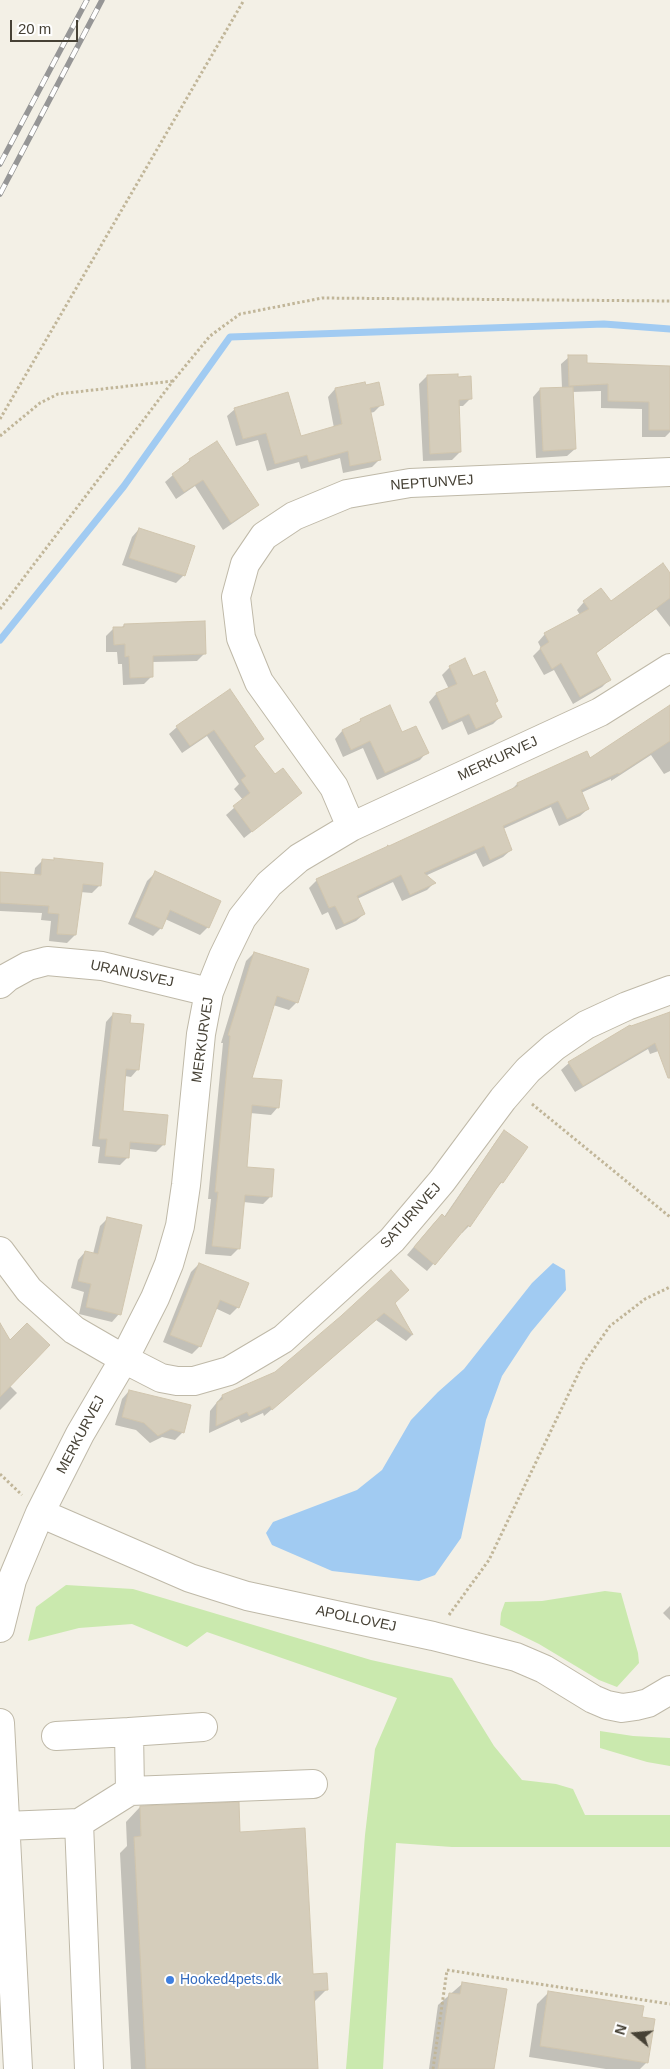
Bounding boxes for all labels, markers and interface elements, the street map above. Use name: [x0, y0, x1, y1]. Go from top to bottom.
scale bar: [12, 10, 80, 42]
text: 20 m: [18, 20, 51, 37]
street label: NEPTUNVEJ: [390, 472, 474, 494]
street label: MERKURVEJ: [455, 733, 541, 785]
street label: URANUSVEJ: [89, 957, 175, 991]
street label: MERKURVEJ: [189, 996, 217, 1084]
street label: SATURNVEJ: [377, 1180, 445, 1252]
street label: MERKURVEJ: [53, 1393, 109, 1477]
street label: APOLLOVEJ: [314, 1602, 398, 1636]
place label: Hooked4pets.dk: [180, 1972, 281, 1988]
marker: Hooked4pets.dk: [164, 1974, 176, 1986]
north arrow: [610, 2009, 660, 2059]
text: N: [612, 2022, 630, 2037]

